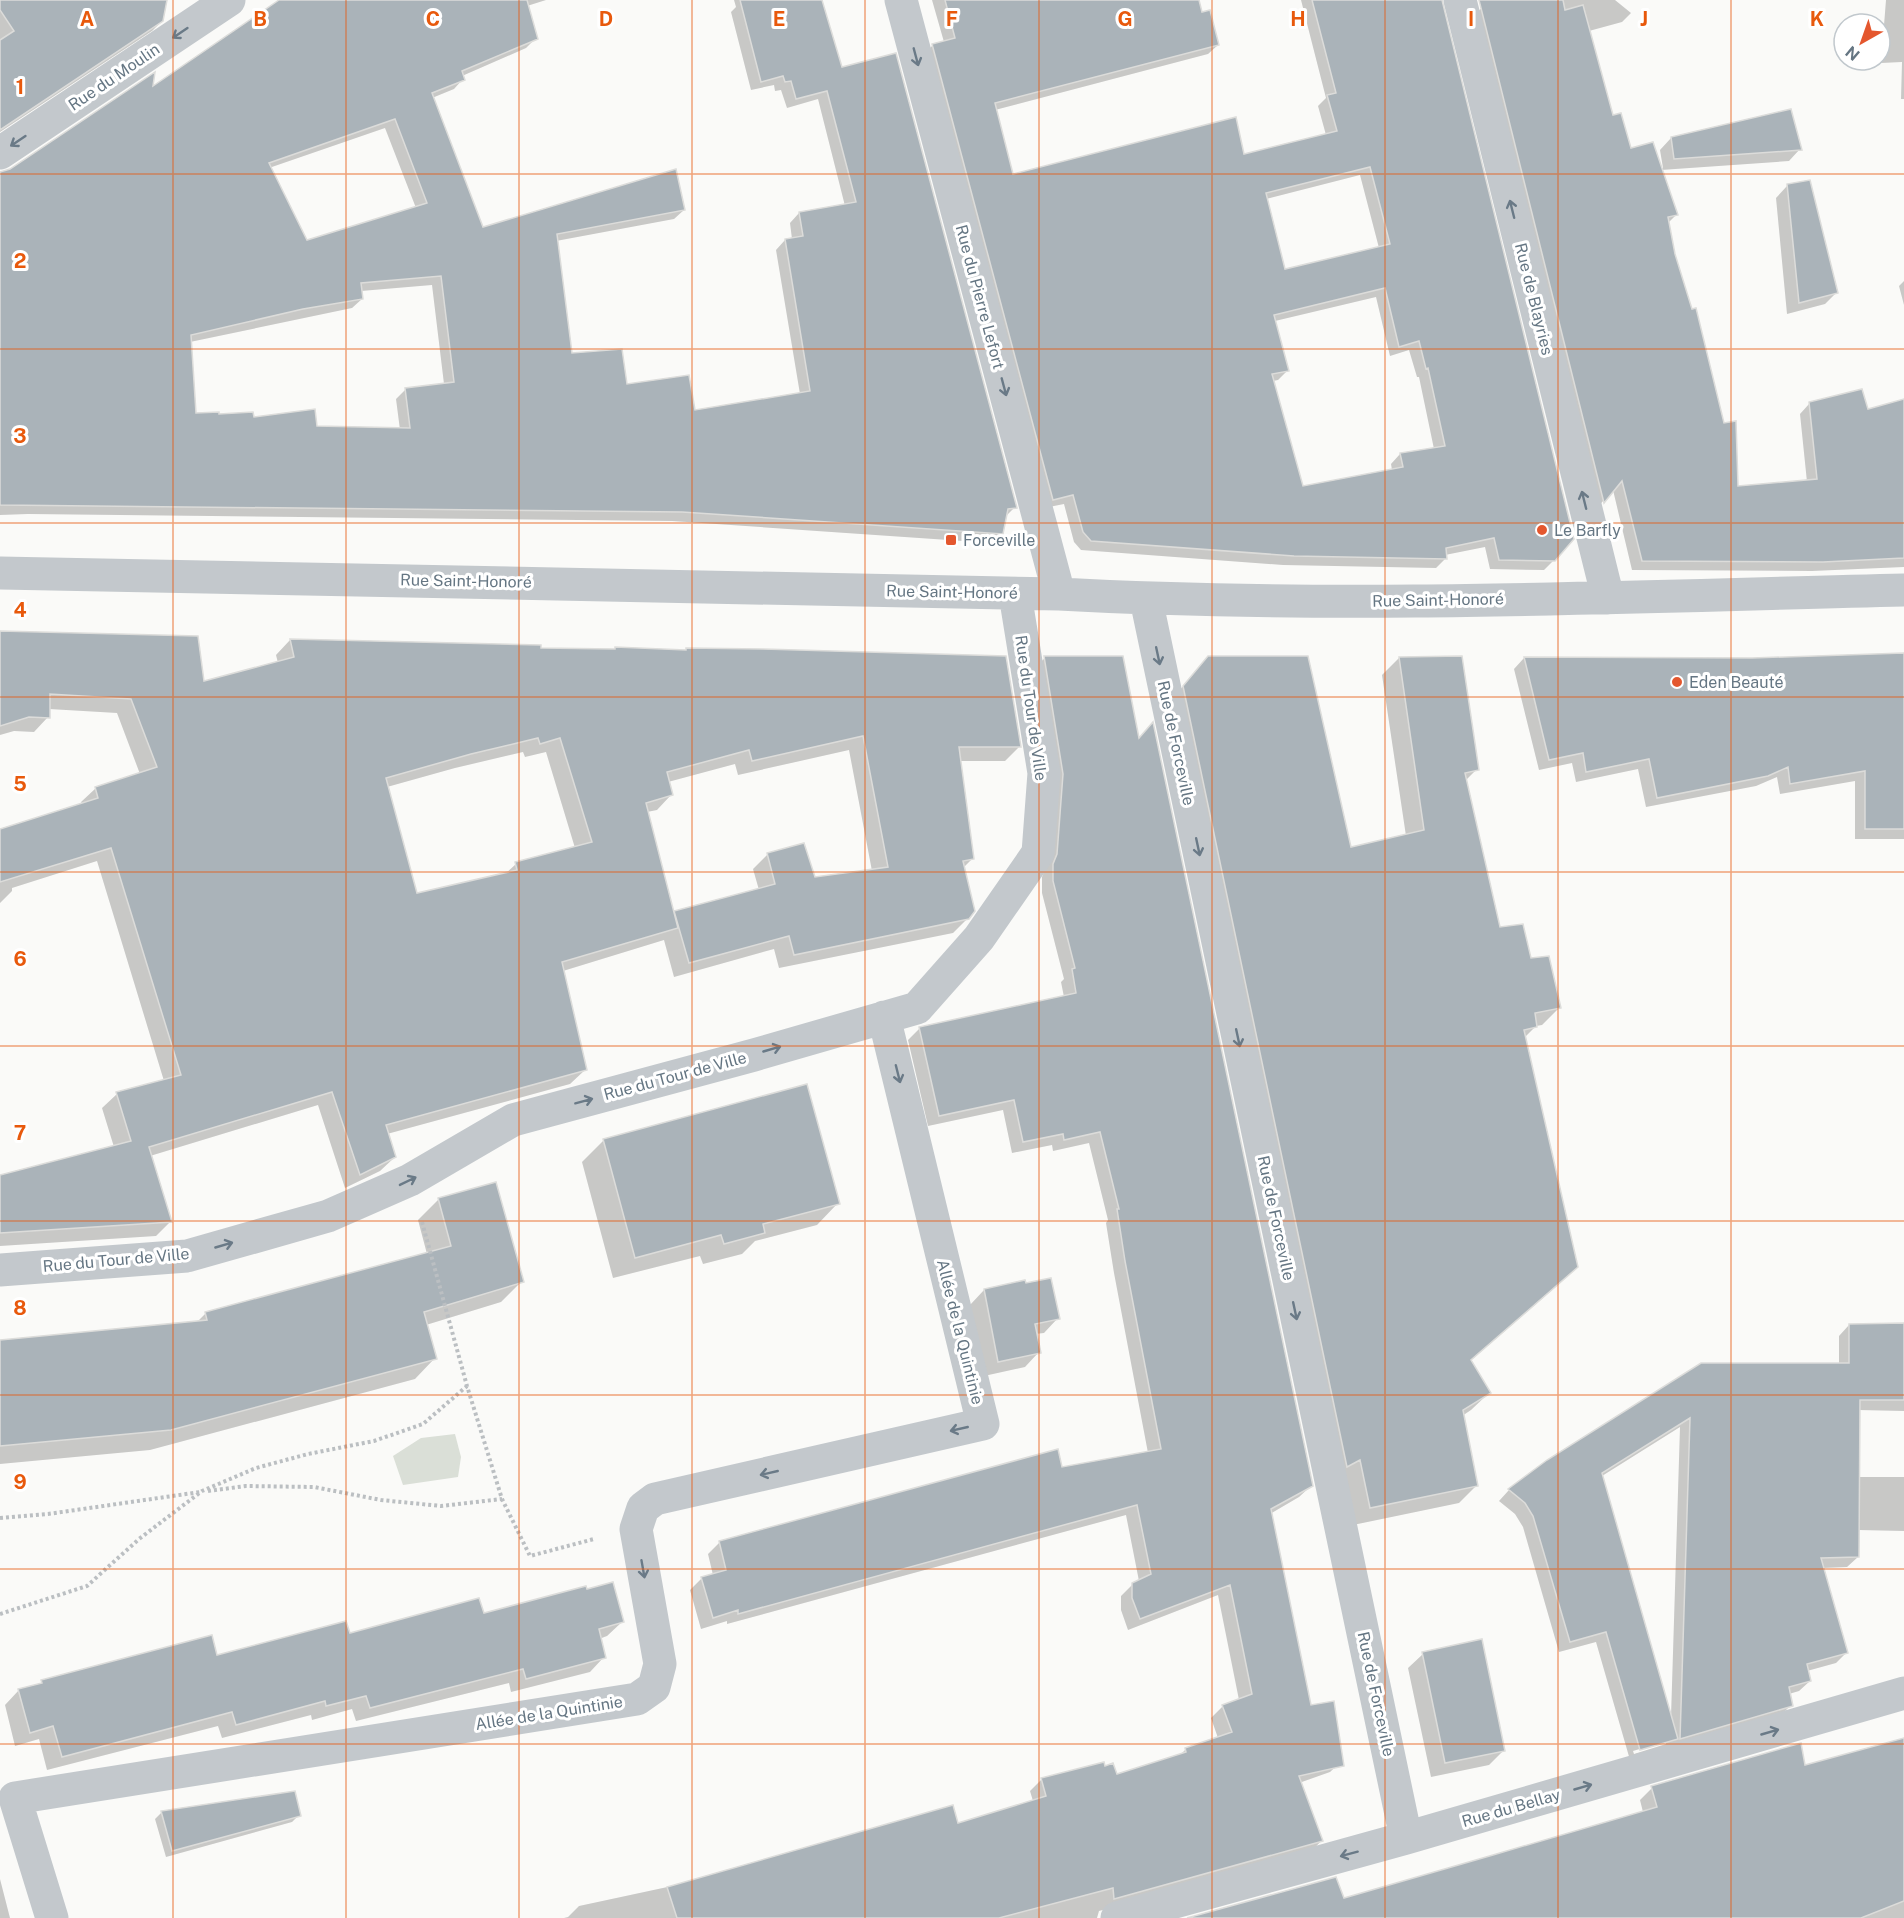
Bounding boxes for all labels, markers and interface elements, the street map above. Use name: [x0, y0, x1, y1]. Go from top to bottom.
text: A: [80, 7, 94, 31]
text: B: [253, 7, 267, 31]
text: C: [426, 7, 440, 31]
text: D: [599, 7, 613, 31]
text: E: [773, 7, 785, 31]
text: F: [946, 7, 958, 31]
text: G: [1117, 7, 1133, 31]
text: H: [1290, 7, 1306, 31]
text: I: [1468, 7, 1474, 31]
text: J: [1640, 7, 1648, 31]
text: K: [1810, 7, 1824, 31]
north arrow: [1832, 12, 1892, 72]
one-way arrow: [172, 26, 189, 39]
street label: Rue du Moulin: [65, 40, 163, 114]
text: N: [1842, 42, 1864, 64]
one-way arrow: [911, 47, 922, 66]
text: 1: [16, 75, 24, 99]
one-way arrow: [10, 135, 27, 147]
one-way arrow: [1505, 200, 1517, 219]
street label: Rue du Pierre Lefort: [952, 223, 1008, 371]
street label: Rue de Blayries: [1511, 241, 1557, 357]
text: 2: [14, 249, 26, 273]
one-way arrow: [998, 377, 1010, 396]
text: 3: [13, 424, 27, 448]
one-way arrow: [1577, 491, 1589, 510]
place label: Le Barfly: [1554, 521, 1621, 540]
marker: Le Barfly: [1535, 523, 1549, 537]
place label: Forceville: [963, 531, 1035, 550]
marker: Forceville: [944, 533, 958, 547]
street label: Rue Saint-Honoré: [400, 570, 532, 592]
street label: Rue Saint-Honoré: [886, 581, 1018, 603]
street label: Rue Saint-Honoré: [1372, 589, 1504, 611]
text: 4: [13, 598, 27, 622]
street label: Rue du Tour de Ville: [1011, 634, 1051, 782]
one-way arrow: [1153, 646, 1164, 665]
place label: Eden Beauté: [1689, 673, 1784, 692]
marker: Eden Beauté: [1670, 675, 1684, 689]
street label: Rue de Forceville: [1153, 679, 1199, 807]
text: 5: [13, 772, 27, 796]
one-way arrow: [1193, 837, 1204, 856]
text: 6: [13, 947, 27, 971]
one-way arrow: [1233, 1027, 1244, 1047]
one-way arrow: [762, 1043, 781, 1055]
street label: Rue du Tour de Ville: [602, 1048, 748, 1104]
one-way arrow: [893, 1064, 905, 1083]
one-way arrow: [574, 1095, 593, 1106]
text: 7: [14, 1121, 26, 1145]
street label: Rue de Forceville: [1253, 1154, 1299, 1282]
one-way arrow: [399, 1174, 417, 1186]
one-way arrow: [215, 1239, 234, 1250]
street label: Rue du Tour de Ville: [42, 1244, 190, 1276]
street label: Allée de la Quintinie: [933, 1257, 987, 1407]
text: 8: [13, 1296, 27, 1320]
one-way arrow: [1290, 1301, 1302, 1320]
one-way arrow: [950, 1424, 969, 1436]
one-way arrow: [760, 1467, 779, 1479]
text: 9: [13, 1470, 27, 1494]
one-way arrow: [638, 1559, 649, 1578]
street label: Rue de Forceville: [1353, 1630, 1399, 1758]
street label: Allée de la Quintinie: [474, 1692, 624, 1734]
one-way arrow: [1760, 1726, 1779, 1737]
one-way arrow: [1573, 1781, 1592, 1792]
street label: Rue du Bellay: [1459, 1785, 1563, 1831]
one-way arrow: [1340, 1849, 1359, 1860]

